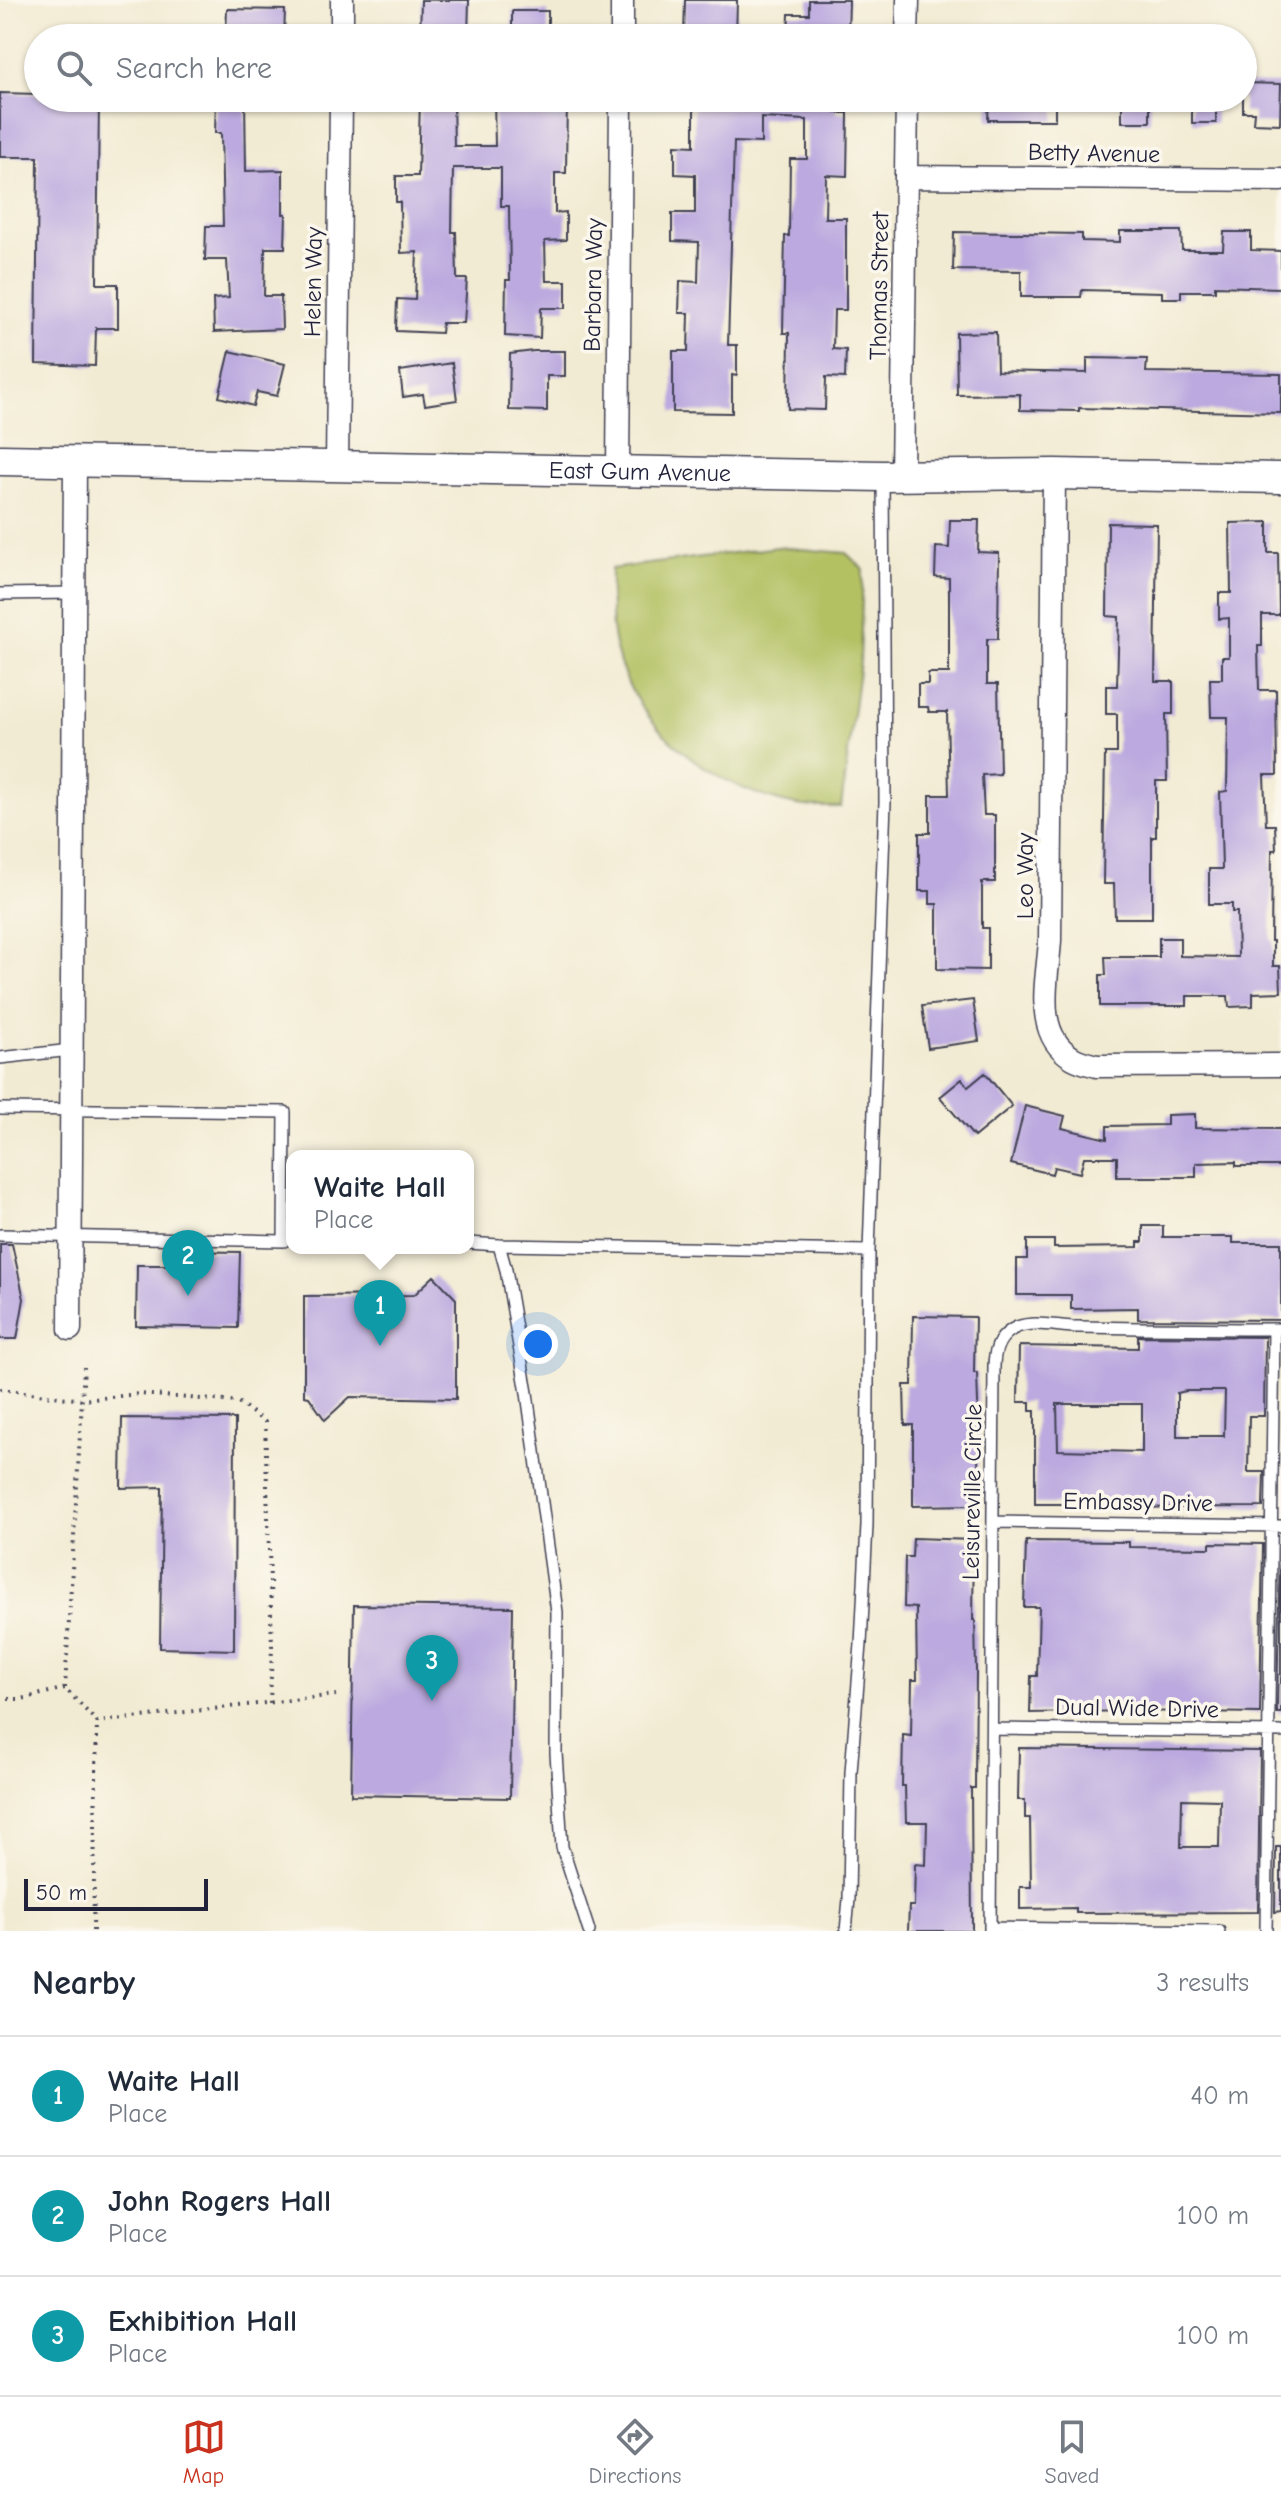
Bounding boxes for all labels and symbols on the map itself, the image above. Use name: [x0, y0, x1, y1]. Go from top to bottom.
street label: Betty Avenue: [1028, 138, 1160, 168]
street label: Thomas Street: [864, 210, 894, 360]
street label: Barbara Way: [578, 218, 608, 352]
street label: Helen Way: [298, 226, 328, 337]
street label: East Gum Avenue: [549, 456, 731, 487]
street label: Leo Way: [1011, 832, 1039, 919]
pin: 2: [162, 1230, 214, 1296]
pin: 1: [354, 1280, 406, 1346]
your location: [518, 1324, 558, 1364]
street label: Leisureville Circle: [956, 1404, 988, 1580]
street label: Embassy Drive: [1063, 1487, 1213, 1517]
pin: 3: [406, 1635, 458, 1701]
street label: Dual Wide Drive: [1055, 1693, 1219, 1723]
scale bar: [24, 1875, 208, 1911]

